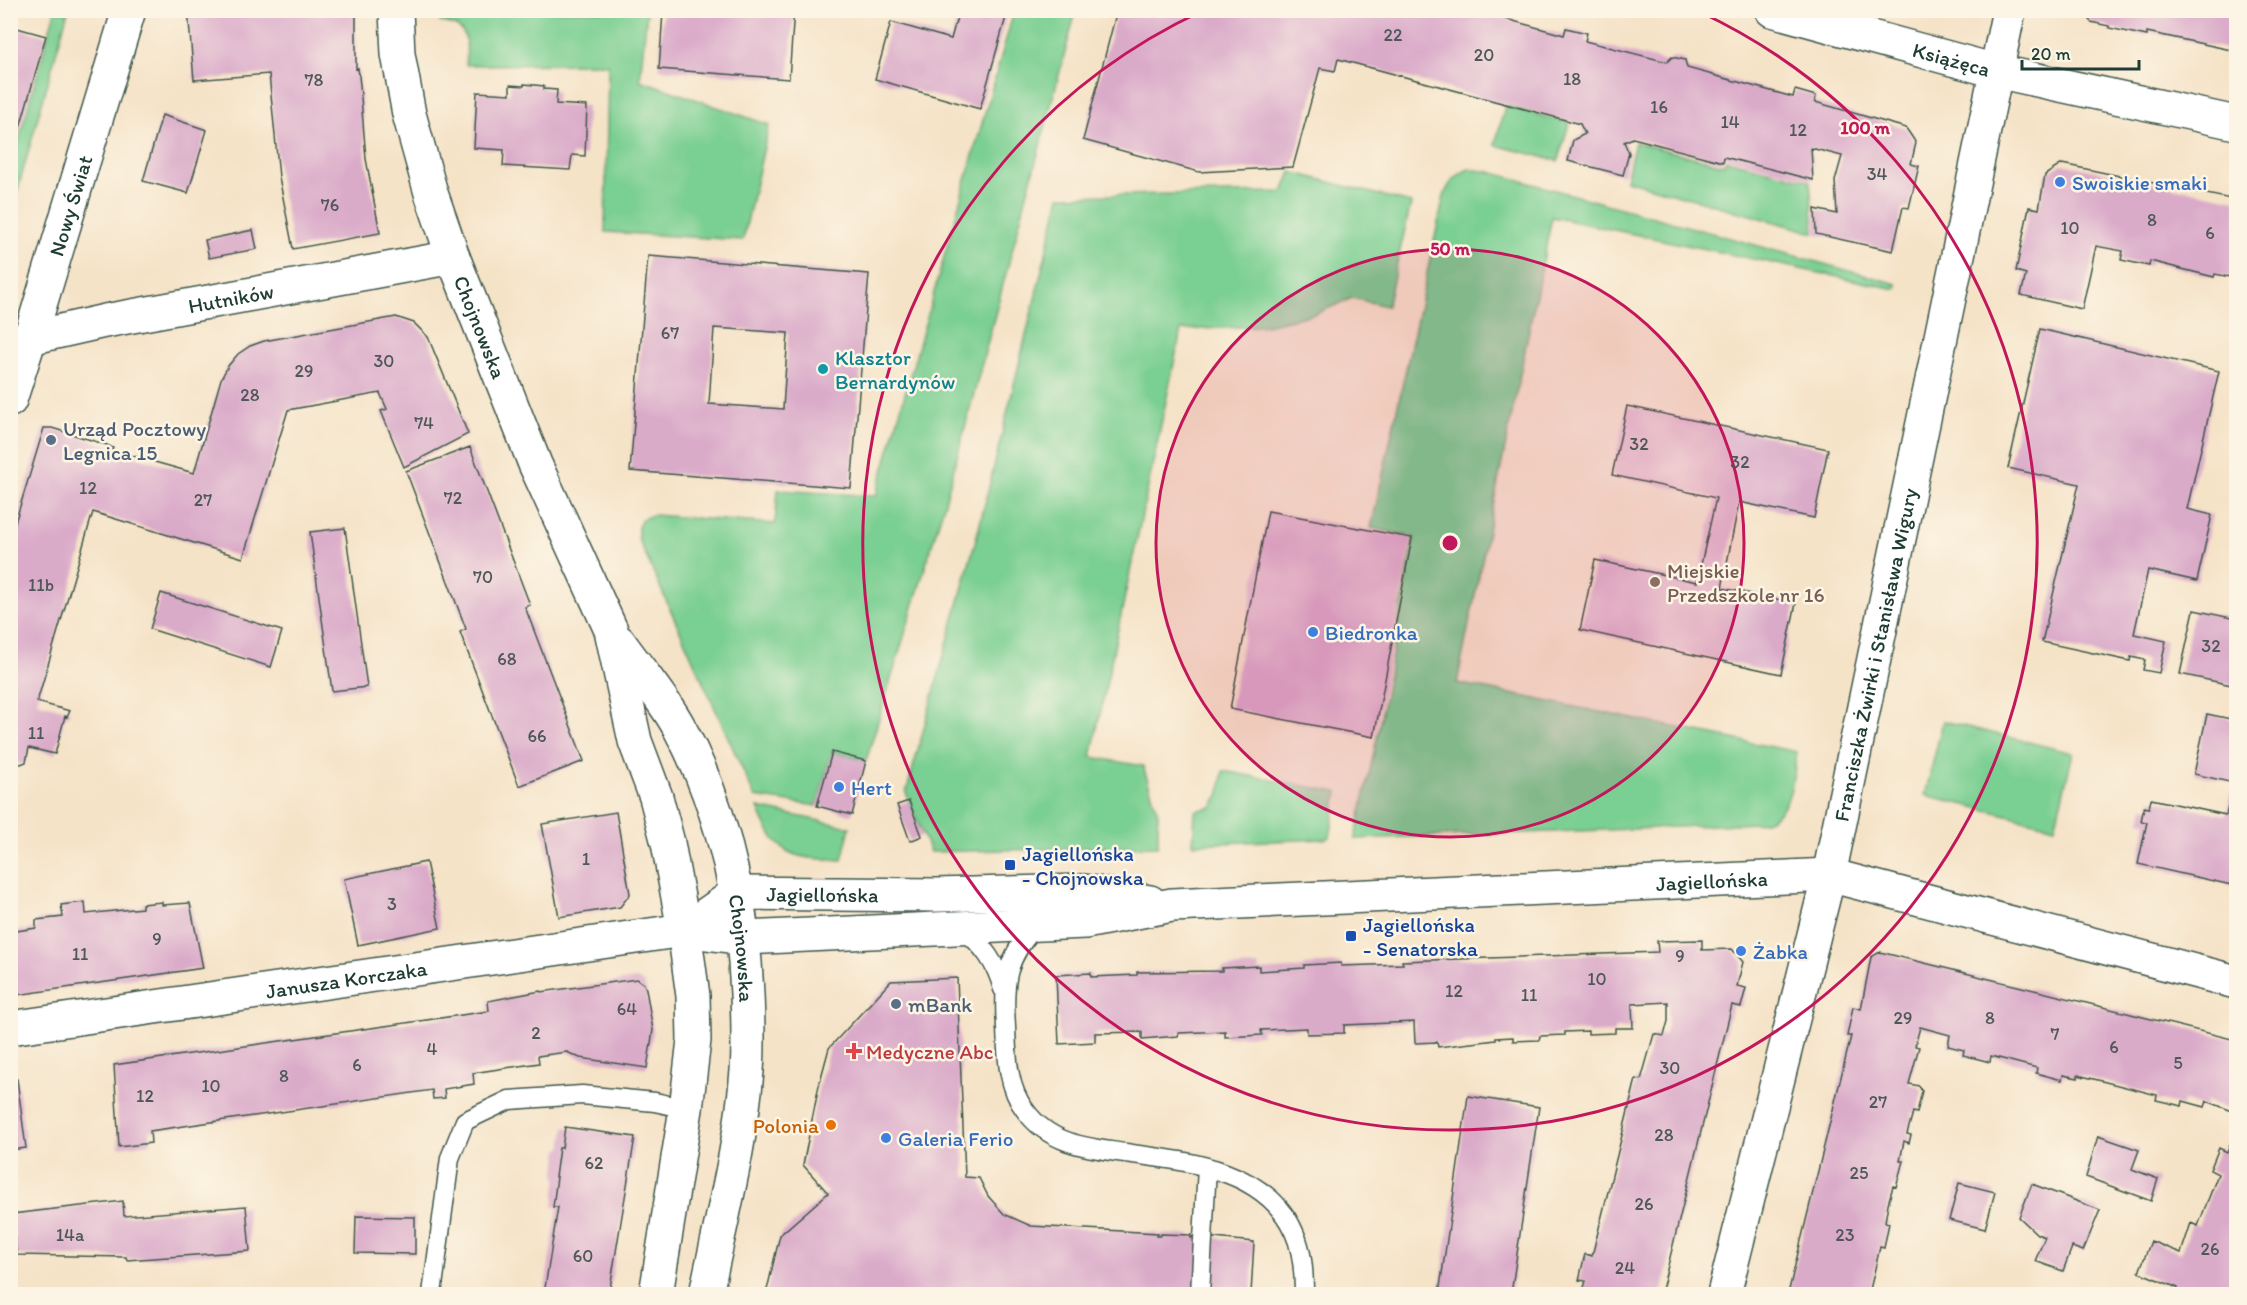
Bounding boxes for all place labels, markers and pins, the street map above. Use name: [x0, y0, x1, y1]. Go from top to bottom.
place label: Swoiskie smaki: [2072, 170, 2207, 195]
marker: Swoiskie smaki: [2053, 175, 2067, 189]
place label: Klasztor Bernardynów: [835, 345, 955, 394]
marker: Klasztor Bernardynów: [816, 362, 830, 376]
place label: Urząd Pocztowy Legnica 15: [63, 416, 206, 465]
marker: Urząd Pocztowy Legnica 15: [44, 433, 58, 447]
centre of rings: [1440, 533, 1460, 553]
place label: Miejskie Przedszkole nr 16: [1667, 558, 1825, 607]
marker: Miejskie Przedszkole nr 16: [1648, 575, 1662, 589]
place label: Biedronka: [1325, 620, 1418, 645]
marker: Biedronka: [1306, 625, 1320, 639]
place label: Hert: [851, 775, 892, 800]
marker: Hert: [832, 780, 846, 794]
place label: Jagiellońska - Chojnowska: [1022, 841, 1144, 890]
marker: Jagiellońska - Chojnowska: [1003, 858, 1017, 872]
place label: Jagiellońska - Senatorska: [1363, 912, 1478, 961]
marker: Jagiellońska - Senatorska: [1344, 929, 1358, 943]
place label: Żabka: [1753, 939, 1808, 964]
marker: Żabka: [1734, 944, 1748, 958]
place label: mBank: [908, 992, 972, 1017]
marker: mBank: [889, 997, 903, 1011]
place label: Medyczne Abc: [866, 1039, 994, 1064]
marker: Medyczne Abc: [847, 1044, 861, 1058]
place label: Polonia: [753, 1113, 819, 1138]
marker: Polonia: [824, 1118, 838, 1132]
place label: Galeria Ferio: [898, 1126, 1013, 1151]
marker: Galeria Ferio: [879, 1131, 893, 1145]

